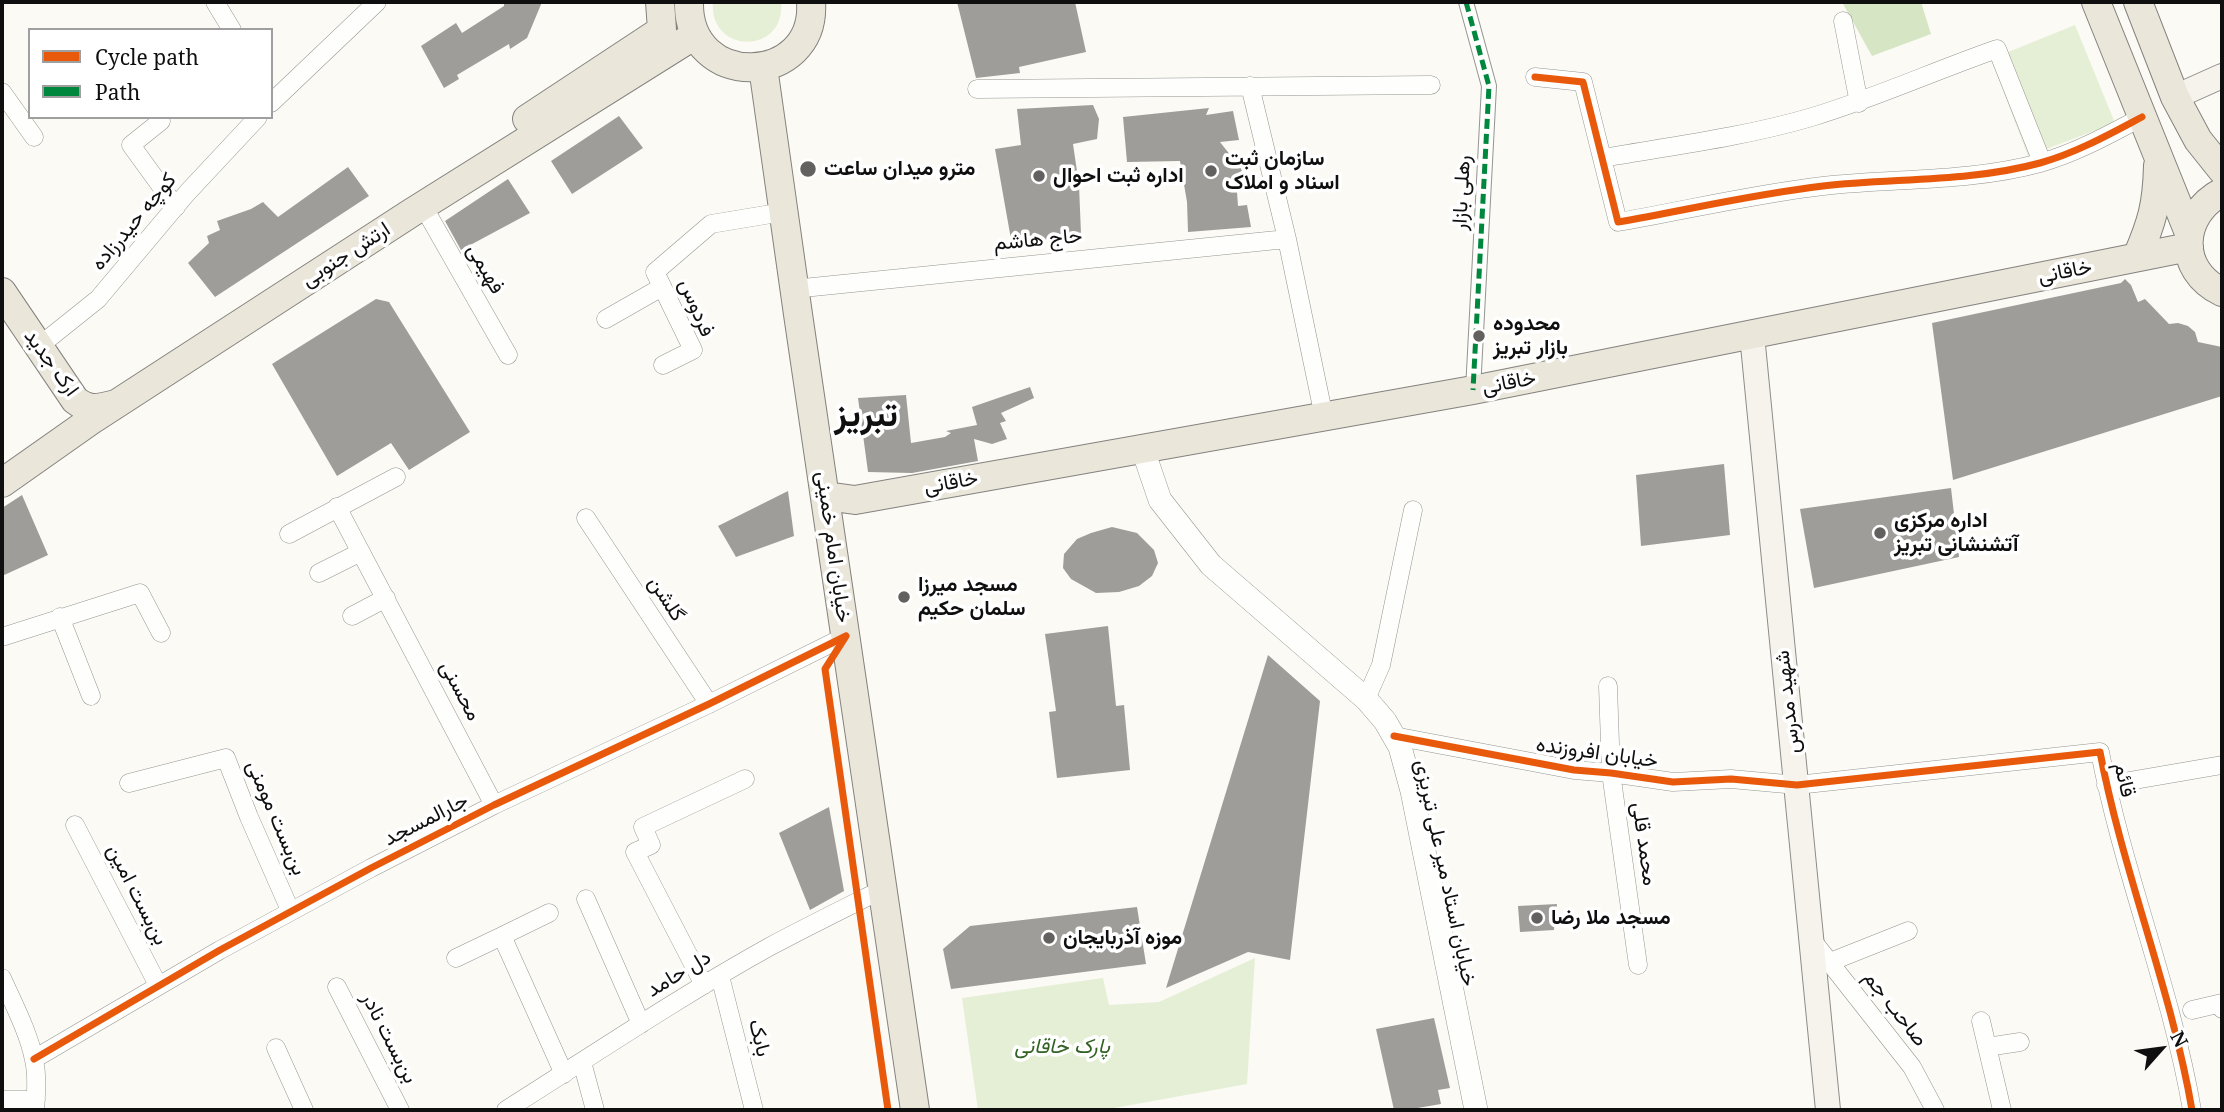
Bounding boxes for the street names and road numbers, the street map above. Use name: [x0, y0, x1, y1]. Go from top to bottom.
street label: رهلی بازار: [1447, 155, 1477, 231]
street label: کوچه حیدرزاده: [86, 168, 182, 276]
street label: ارتش جنوبی: [297, 217, 395, 293]
street label: حاج هاشم: [993, 224, 1083, 256]
street label: فهیمی: [461, 239, 509, 299]
street label: خاقانی: [2036, 254, 2094, 290]
street label: فردوس: [673, 275, 719, 341]
street label: ارک جدید: [18, 324, 84, 402]
street label: خاقانی: [1480, 365, 1538, 401]
street label: خاقانی: [922, 466, 980, 500]
street label: خیابان امام خمینی: [810, 470, 856, 624]
street label: گلشن: [642, 572, 690, 626]
street label: شهید مدرس: [1770, 649, 1806, 755]
street label: محسنی: [434, 657, 486, 725]
street label: خیابان افروزنده: [1534, 732, 1660, 774]
street label: بن‌بست مومنی: [240, 757, 312, 879]
street label: خیابان استاد میر علی تبریزی: [1409, 757, 1481, 989]
street label: قائم: [2108, 760, 2140, 800]
street label: جارالمسجد: [380, 788, 472, 852]
street label: محمد قلی: [1626, 801, 1662, 887]
street label: بن‌بست امین: [101, 840, 173, 950]
street label: دل حامد: [642, 945, 716, 1003]
street label: صاحب جم: [1858, 966, 1932, 1052]
street label: بن‌بست نادر: [355, 988, 423, 1088]
street label: بابک: [742, 1017, 776, 1059]

